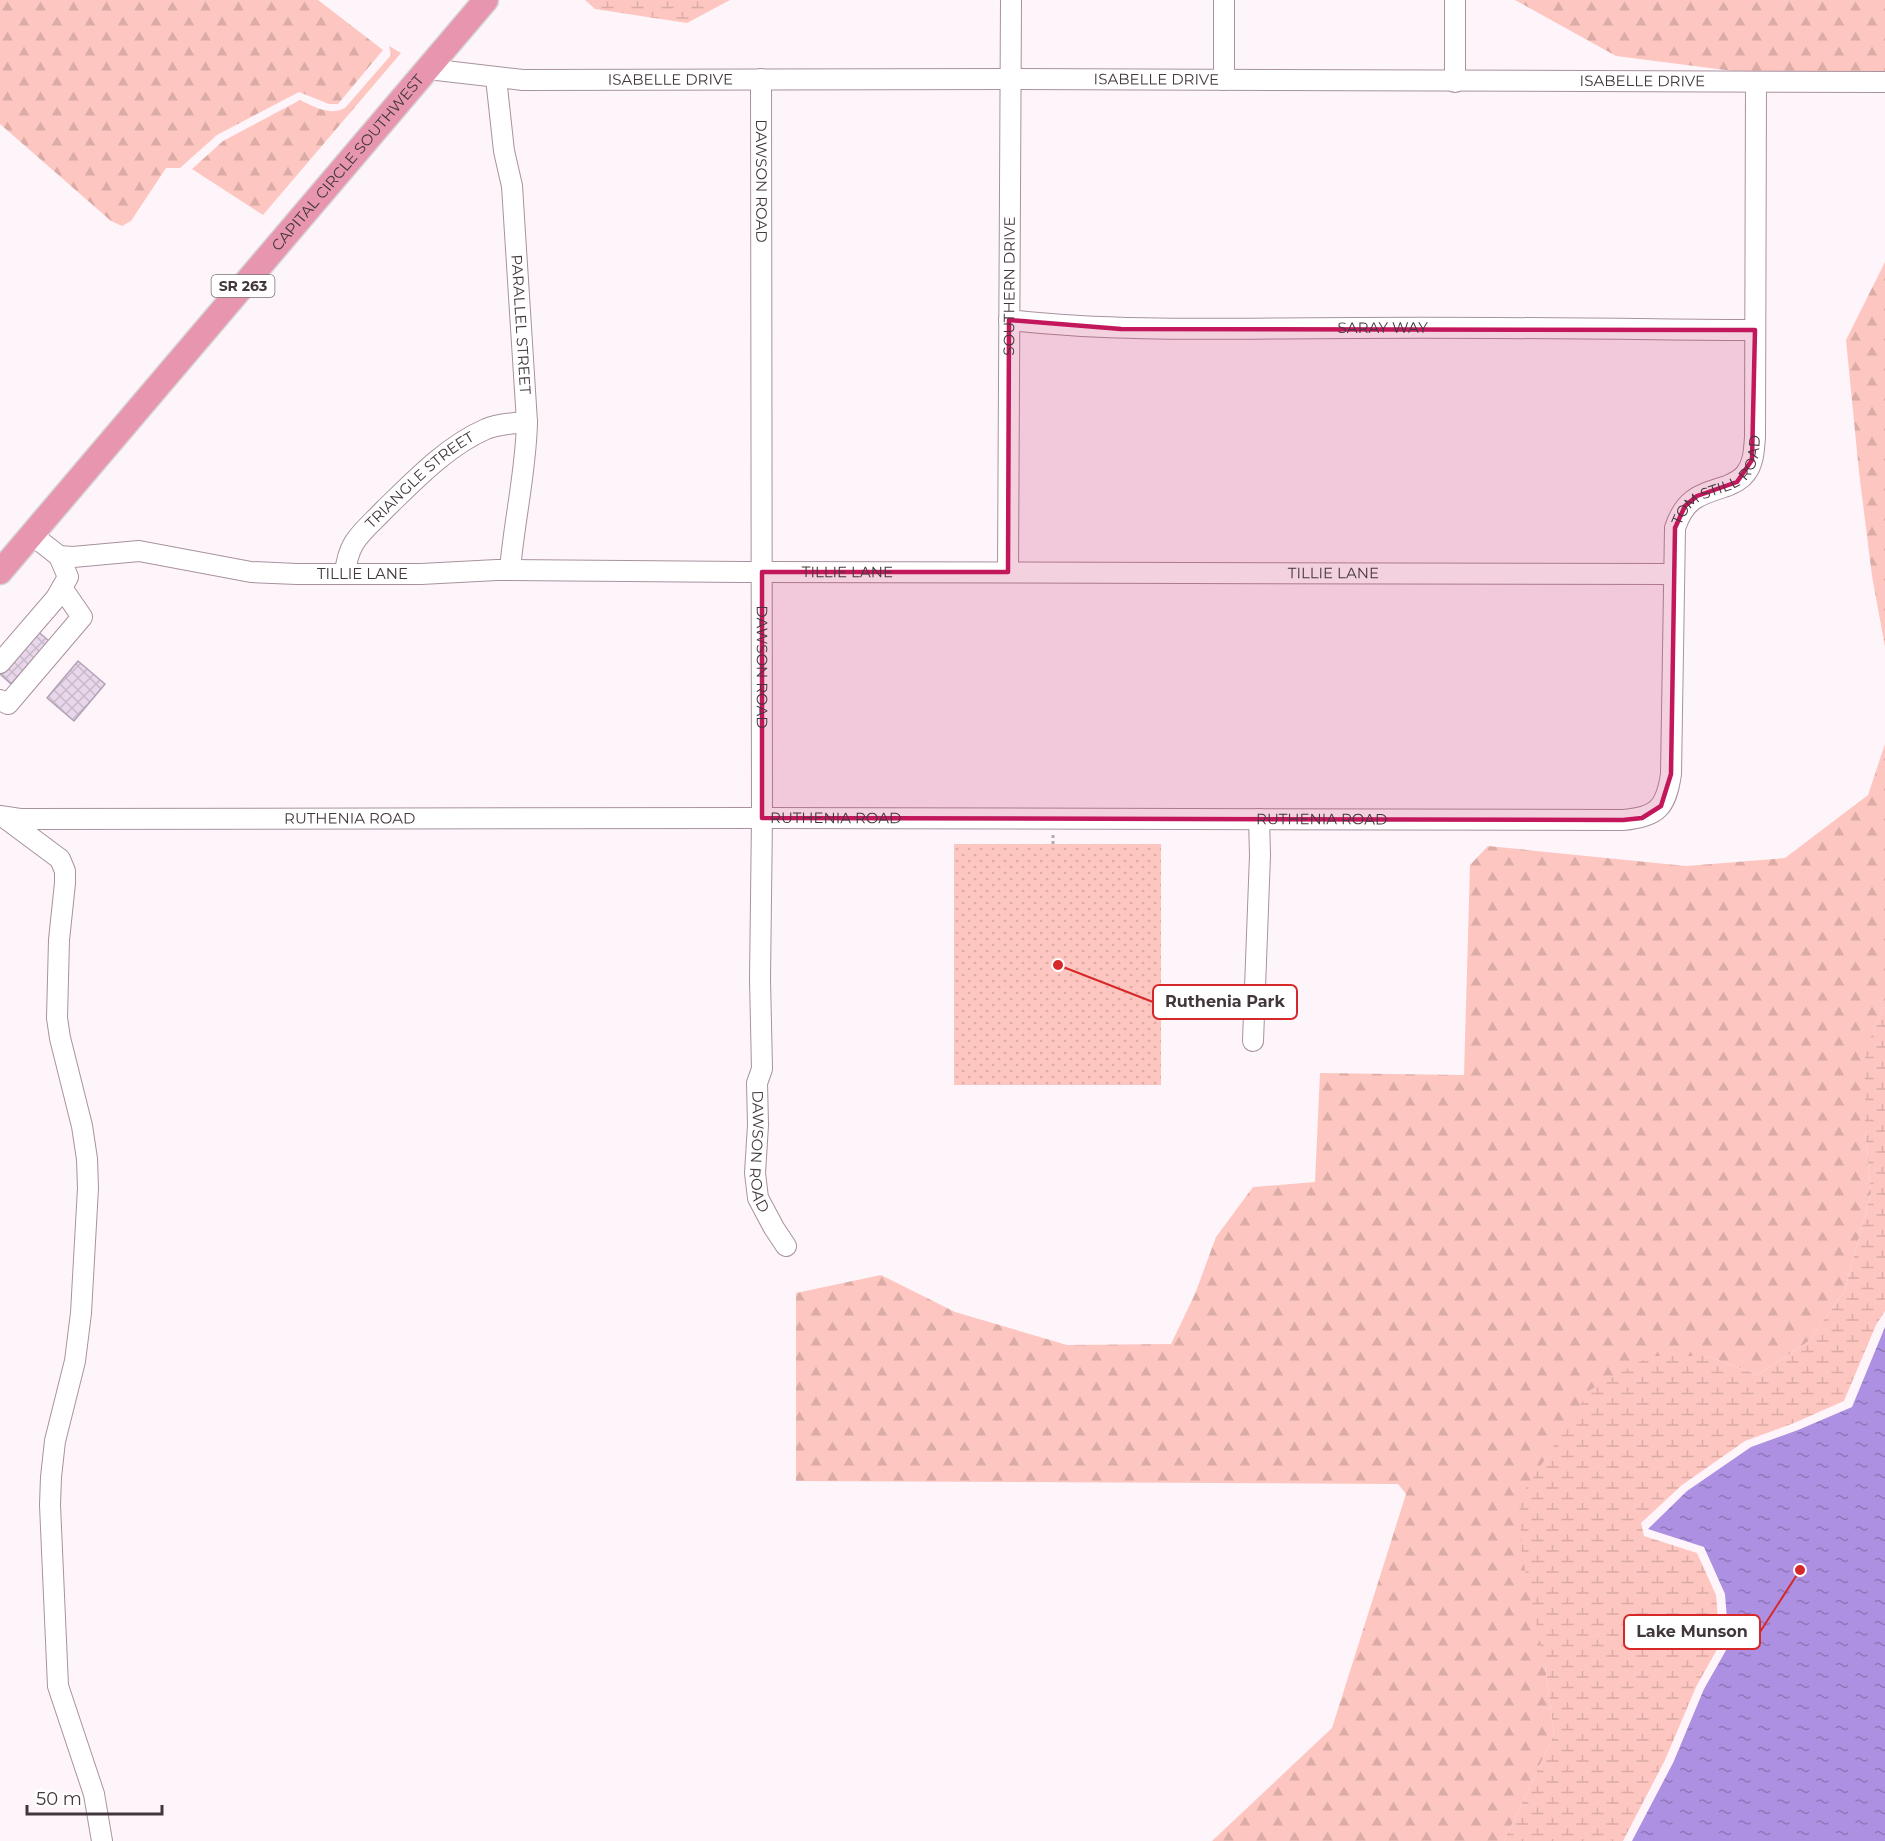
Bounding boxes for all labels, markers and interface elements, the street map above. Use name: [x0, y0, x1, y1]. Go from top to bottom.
street label: ISABELLE DRIVE: [1094, 69, 1219, 89]
street label: CAPITAL CIRCLE SOUTHWEST: [267, 70, 428, 255]
street label: ISABELLE DRIVE: [608, 70, 733, 89]
street label: ISABELLE DRIVE: [1580, 71, 1705, 90]
street label: DAWSON ROAD: [752, 119, 771, 243]
street label: SOUTHERN DRIVE: [999, 216, 1019, 356]
street label: PARALLEL STREET: [507, 254, 535, 395]
road number: SR 263: [212, 275, 274, 297]
street label: SARAY WAY: [1338, 318, 1428, 337]
street label: TRIANGLE STREET: [361, 427, 478, 532]
street label: TOM STILL ROAD: [1667, 434, 1764, 528]
street label: TILLIE LANE: [802, 562, 893, 581]
street label: TILLIE LANE: [1288, 563, 1379, 582]
street label: TILLIE LANE: [317, 564, 408, 583]
street label: DAWSON ROAD: [753, 605, 772, 729]
street label: RUTHENIA ROAD: [284, 808, 415, 828]
street label: RUTHENIA ROAD: [770, 808, 901, 827]
street label: RUTHENIA ROAD: [1256, 809, 1387, 828]
callout: Ruthenia Park: [1153, 985, 1297, 1019]
text: Ruthenia Park: [1165, 992, 1285, 1011]
street label: DAWSON ROAD: [746, 1090, 774, 1216]
callout: Lake Munson: [1624, 1615, 1760, 1649]
text: Lake Munson: [1636, 1622, 1748, 1641]
scale bar: [27, 1778, 162, 1816]
text: 50 m: [36, 1788, 82, 1810]

